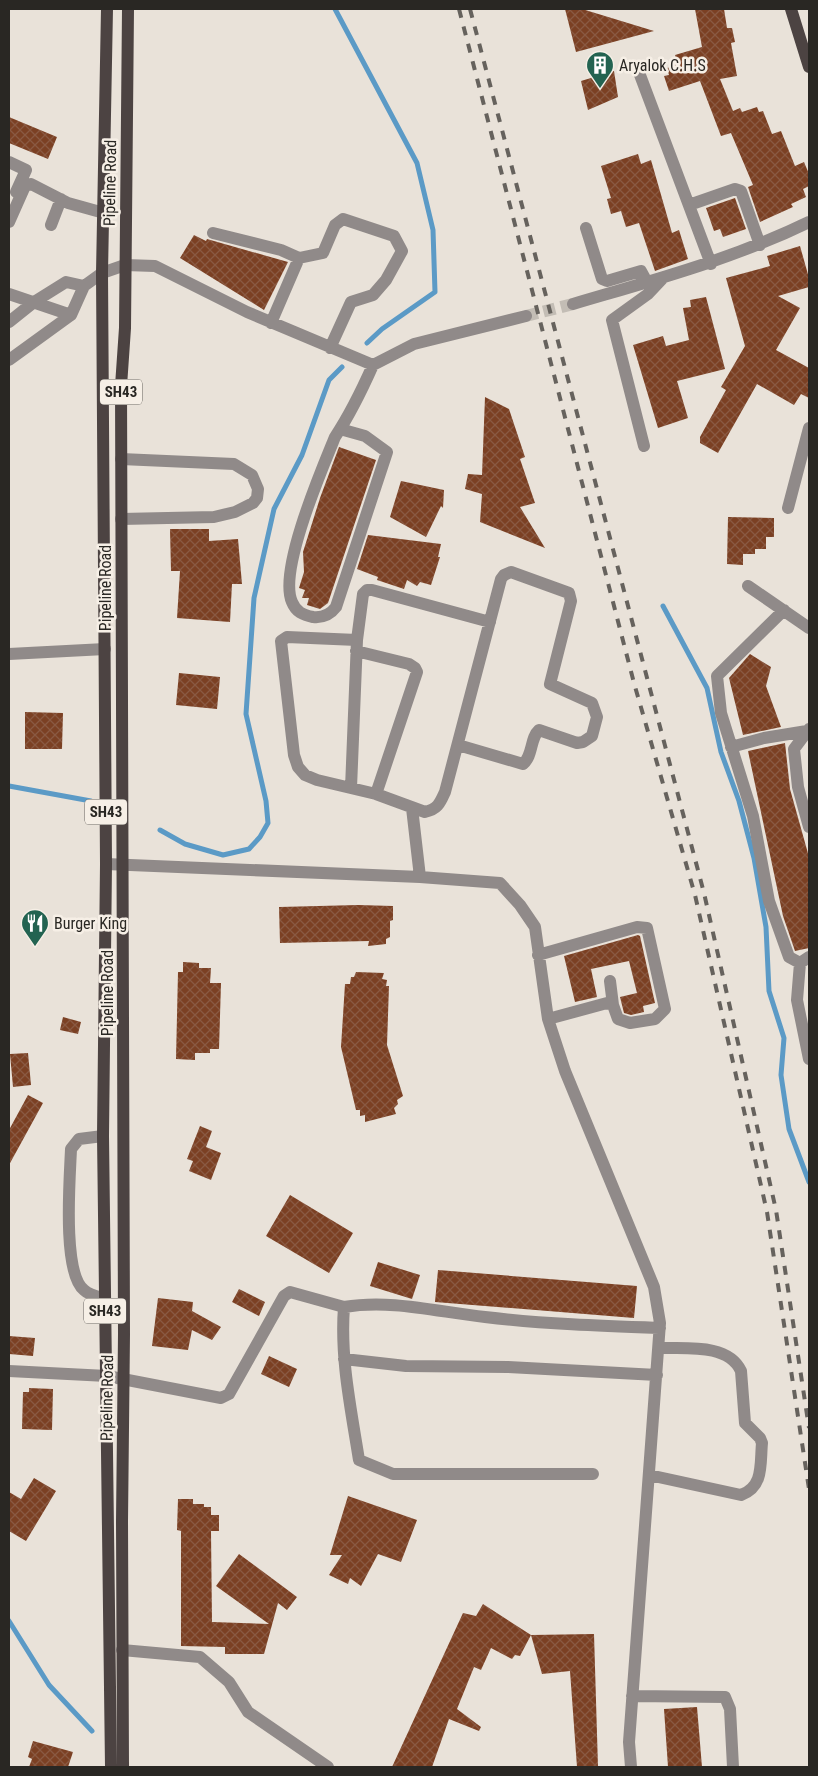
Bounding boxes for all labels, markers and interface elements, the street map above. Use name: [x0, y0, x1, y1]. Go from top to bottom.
building icon: Aryalok C.H.S: [585, 50, 615, 89]
place label: Aryalok C.H.S: [619, 56, 706, 75]
street label: Pipeline Road: [100, 140, 120, 226]
road number: SH43: [100, 380, 142, 404]
street label: Pipeline Road: [96, 545, 115, 631]
road number: SH43: [85, 800, 127, 824]
restaurant icon: Burger King: [20, 908, 50, 947]
place label: Burger King: [54, 914, 127, 933]
street label: Pipeline Road: [98, 950, 117, 1036]
road number: SH43: [84, 1298, 126, 1324]
street label: Pipeline Road: [97, 1355, 117, 1441]

